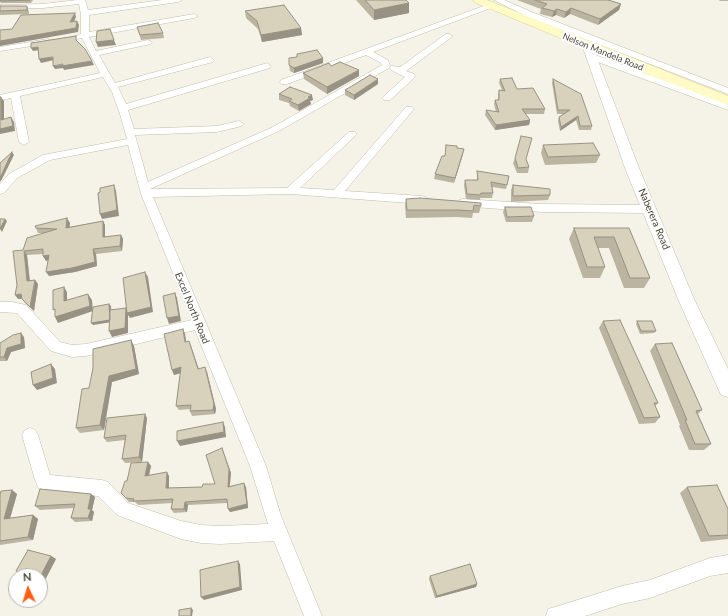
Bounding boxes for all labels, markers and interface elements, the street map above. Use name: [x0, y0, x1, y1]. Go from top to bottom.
street label: Nelson Mandela Road: [561, 31, 645, 73]
street label: Naberera Road: [636, 187, 672, 251]
street label: Excel North Road: [172, 270, 212, 346]
north arrow: [8, 568, 48, 608]
text: N: [23, 570, 32, 583]

